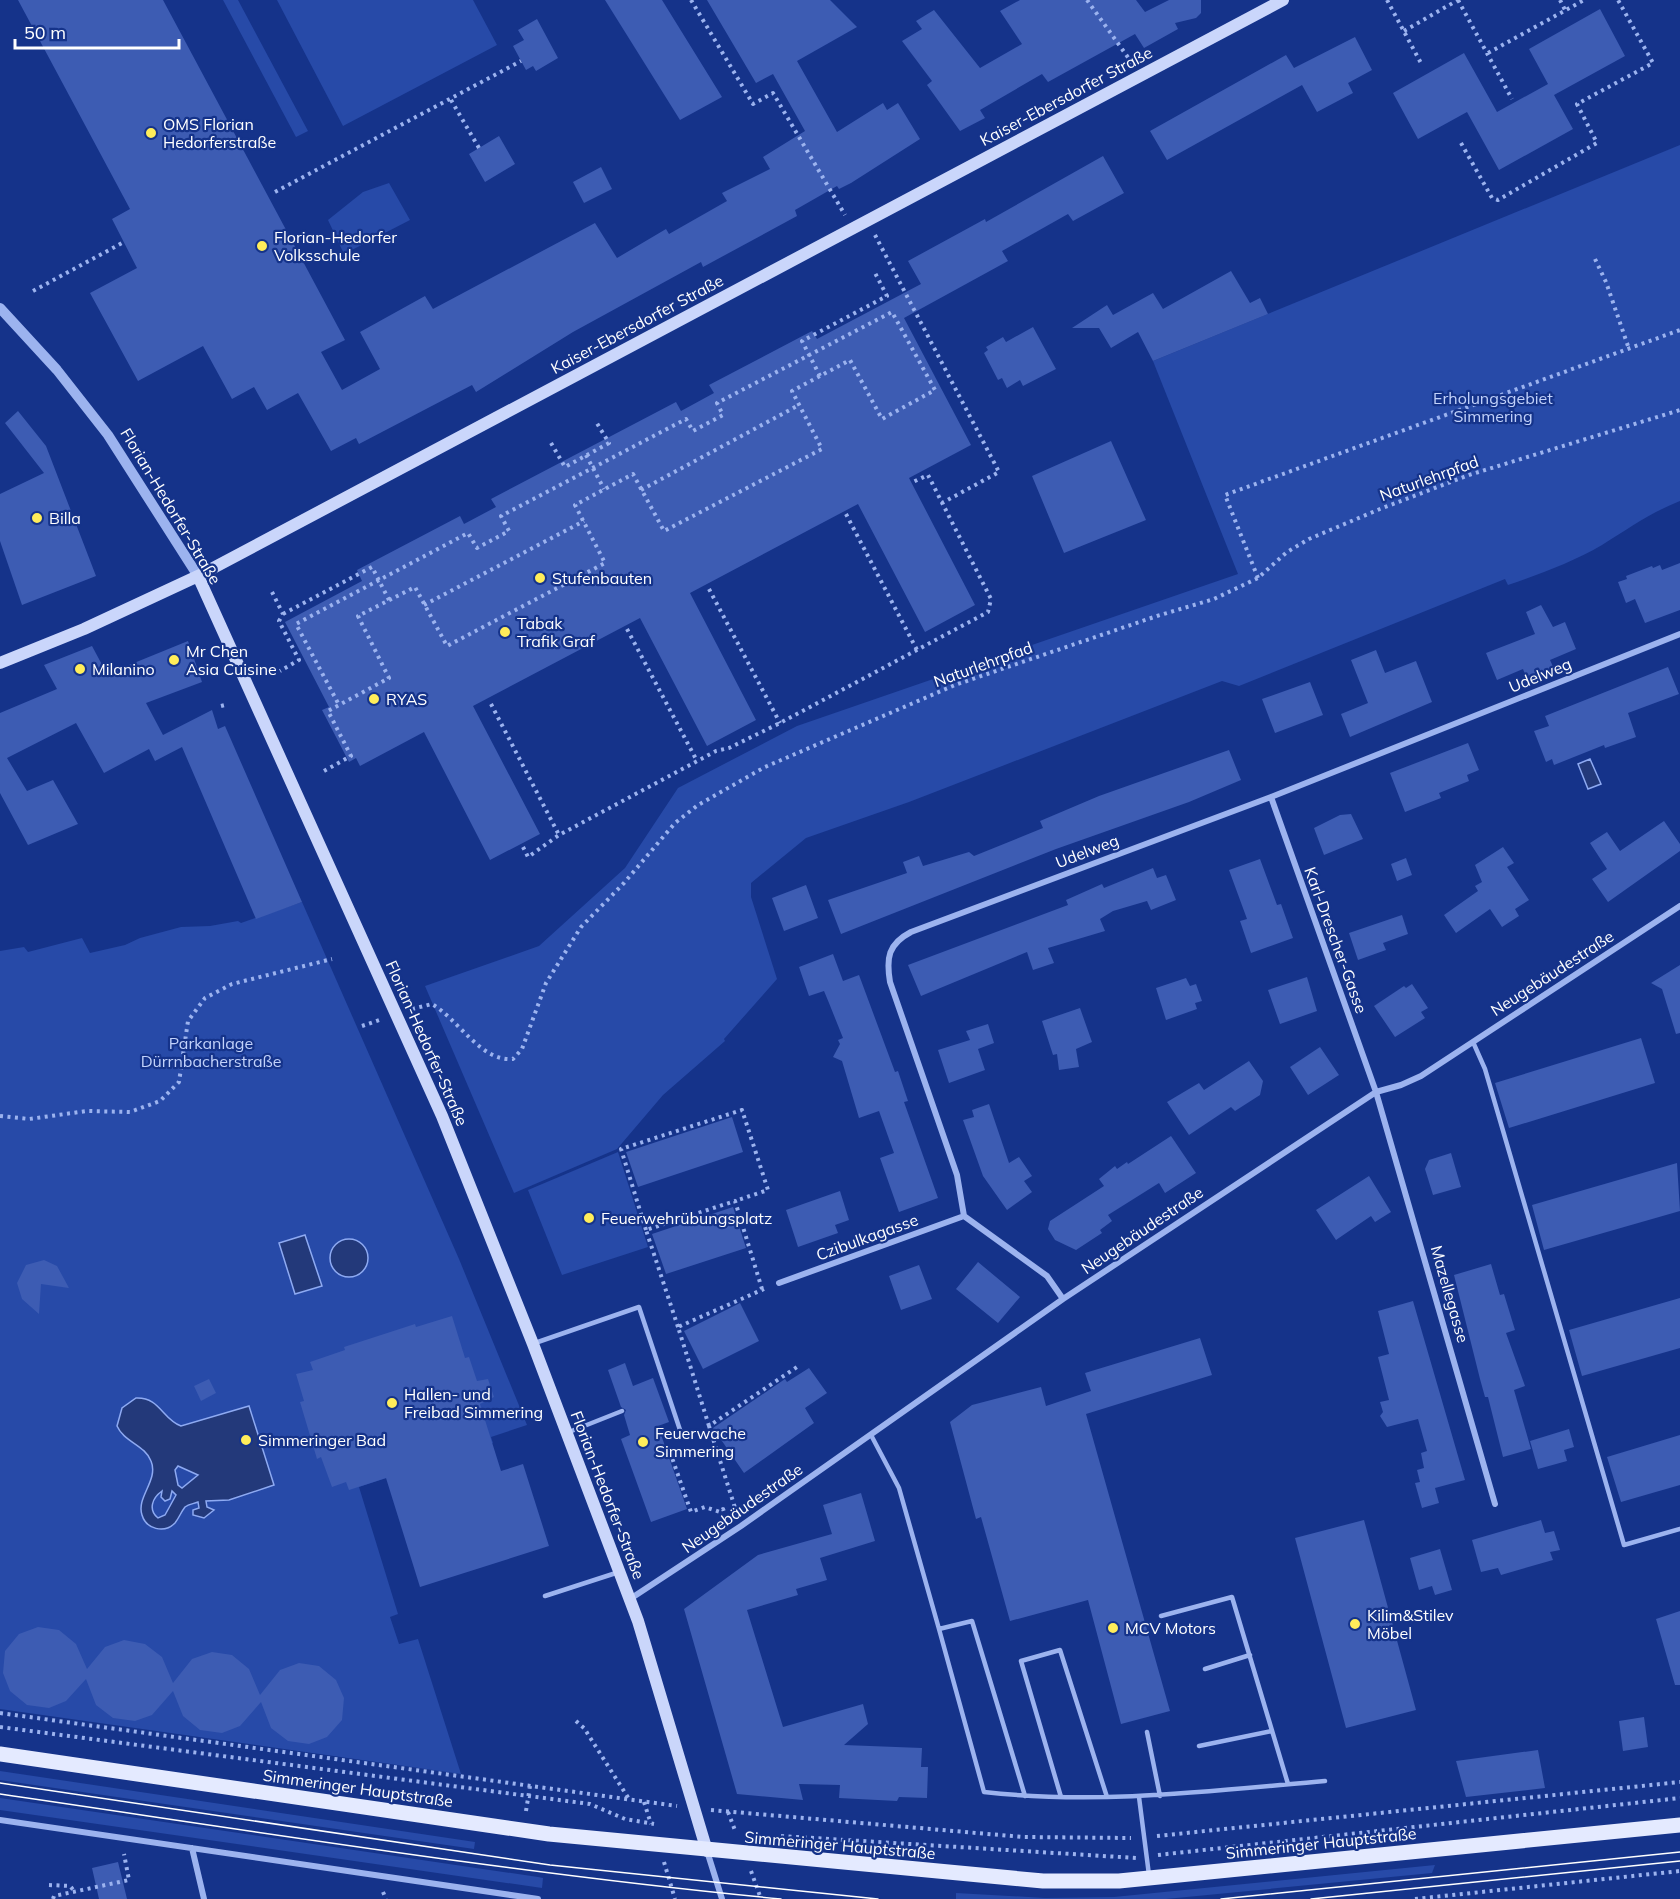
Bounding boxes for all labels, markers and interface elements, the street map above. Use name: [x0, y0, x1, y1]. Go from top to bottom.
scale bar: [15, 12, 178, 50]
text: 50 m: [24, 21, 66, 44]
street label: Kaiser-Ebersdorfer Straße: [976, 42, 1156, 150]
place label: OMS Florian Hedorferstraße: [163, 114, 276, 152]
marker: OMS Florian Hedorferstraße: [144, 126, 158, 140]
place label: Florian-Hedorfer Volksschule: [274, 227, 397, 265]
marker: Florian-Hedorfer Volksschule: [255, 239, 269, 253]
street label: Kaiser-Ebersdorfer Straße: [547, 270, 727, 378]
park label: Erholungsgebiet Simmering: [1433, 388, 1553, 426]
street label: Florian-Hedorfer-Straße: [116, 424, 226, 588]
street label: Naturlehrpfad: [1377, 451, 1481, 505]
place label: Billa: [49, 508, 81, 528]
marker: Billa: [30, 511, 44, 525]
place label: Stufenbauten: [552, 568, 652, 588]
marker: Stufenbauten: [533, 571, 547, 585]
place label: Tabak Trafik Graf: [517, 613, 595, 651]
marker: Tabak Trafik Graf: [498, 625, 512, 639]
street label: Naturlehrpfad: [931, 637, 1035, 691]
place label: Mr Chen Asia Cuisine: [186, 641, 277, 679]
marker: Mr Chen Asia Cuisine: [167, 653, 181, 667]
street label: Udelweg: [1506, 653, 1574, 697]
place label: Milanino: [92, 659, 155, 679]
marker: Milanino: [73, 662, 87, 676]
place label: RYAS: [386, 689, 427, 709]
marker: RYAS: [367, 692, 381, 706]
street label: Udelweg: [1053, 830, 1121, 872]
street label: Karl-Drescher-Gasse: [1300, 864, 1372, 1016]
street label: Neugebäudestraße: [1487, 926, 1617, 1020]
street label: Florian-Hedorfer-Straße: [381, 957, 473, 1129]
park label: Parkanlage Dürrnbacherstraße: [141, 1033, 281, 1071]
street label: Neugebäudestraße: [1077, 1182, 1207, 1278]
place label: Feuerwehrübungsplatz: [601, 1208, 772, 1228]
street label: Czibulkagasse: [813, 1209, 921, 1265]
marker: Feuerwehrübungsplatz: [582, 1211, 596, 1225]
street label: Mazellegasse: [1427, 1243, 1473, 1345]
place label: Hallen- und Freibad Simmering: [404, 1384, 543, 1422]
marker: Hallen- und Freibad Simmering: [385, 1396, 399, 1410]
street label: Florian-Hedorfer-Straße: [567, 1408, 649, 1582]
place label: Feuerwache Simmering: [655, 1423, 746, 1461]
place label: Simmeringer Bad: [258, 1430, 386, 1450]
marker: Simmeringer Bad: [239, 1433, 253, 1447]
marker: Feuerwache Simmering: [636, 1435, 650, 1449]
street label: Neugebäudestraße: [678, 1459, 806, 1557]
place label: Kilim&Stilev Möbel: [1367, 1605, 1454, 1643]
marker: Kilim&Stilev Möbel: [1348, 1617, 1362, 1631]
place label: MCV Motors: [1125, 1618, 1216, 1638]
marker: MCV Motors: [1106, 1621, 1120, 1635]
street label: Simmeringer Hauptstraße: [262, 1765, 454, 1811]
street label: Simmeringer Hauptstraße: [1225, 1823, 1417, 1863]
street label: Simmeringer Hauptstraße: [744, 1827, 936, 1863]

